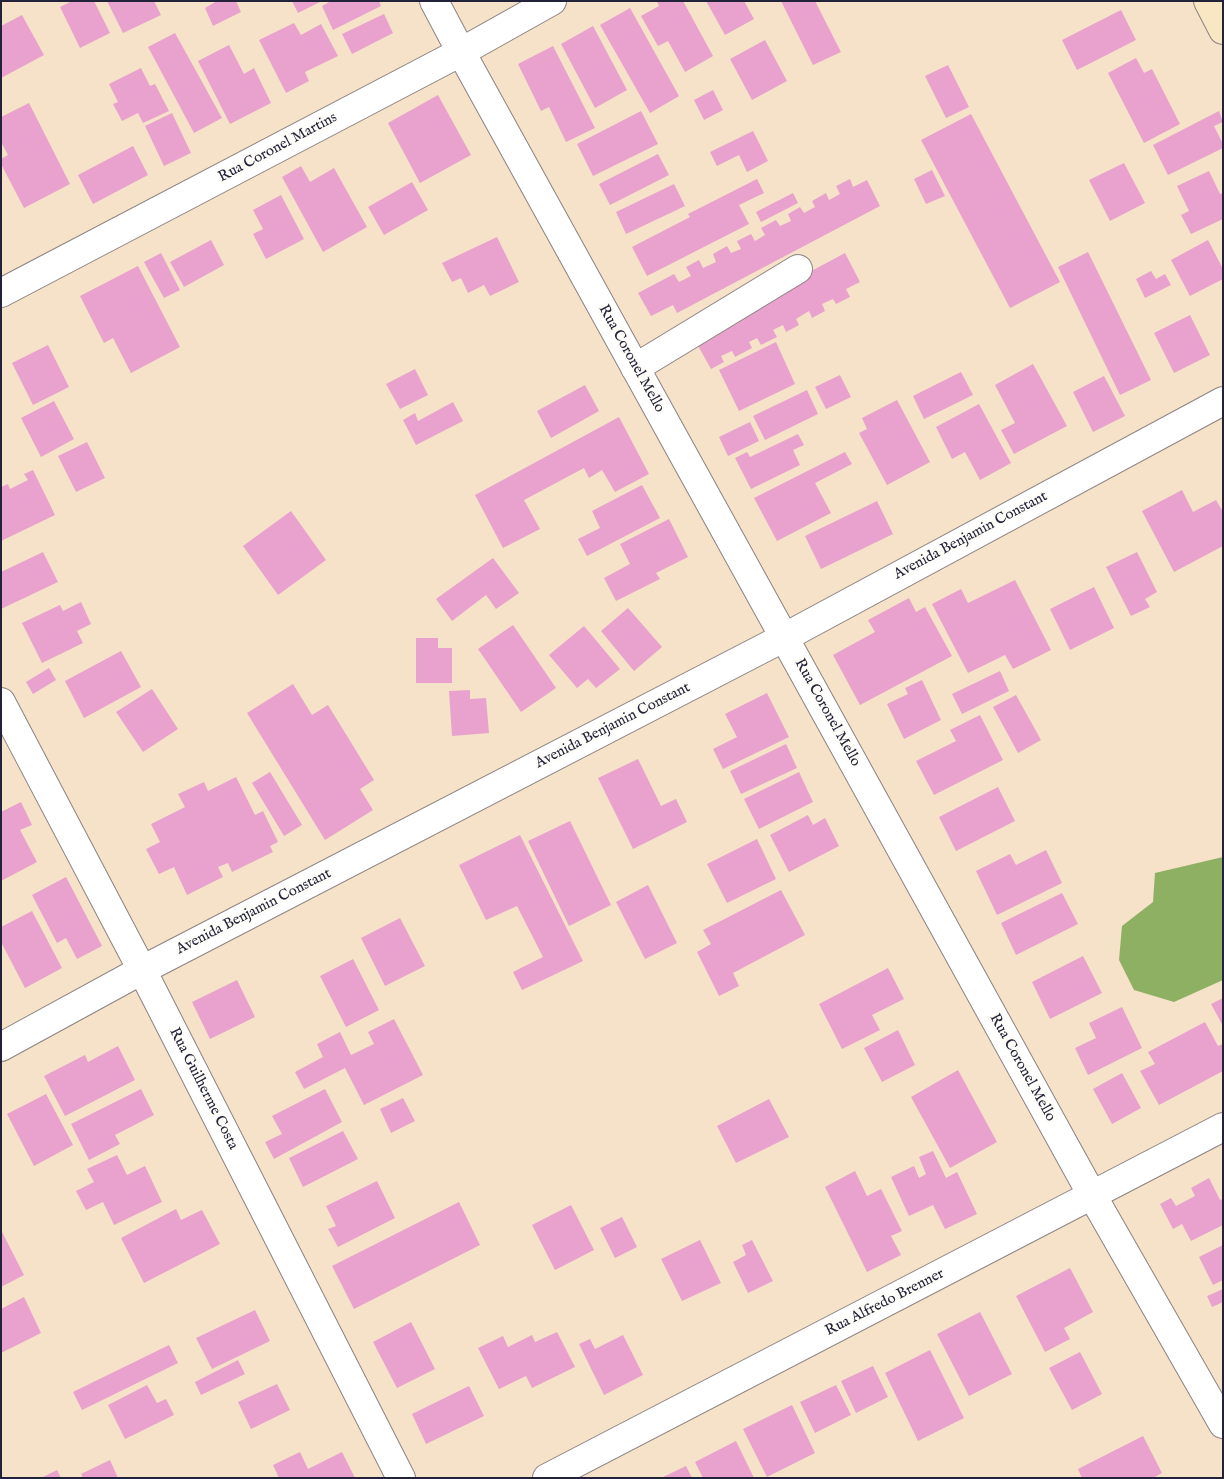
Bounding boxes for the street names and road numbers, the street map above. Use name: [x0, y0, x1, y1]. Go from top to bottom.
street label: Rua Coronel Martins: [216, 109, 340, 187]
street label: Rua Coronel Mello: [594, 302, 668, 416]
street label: Avenida Benjamin Constant: [891, 488, 1051, 584]
street label: Rua Coronel Mello: [790, 656, 864, 770]
street label: Avenida Benjamin Constant: [533, 679, 693, 773]
street label: Avenida Benjamin Constant: [174, 865, 334, 959]
street label: Rua Coronel Mello: [985, 1011, 1059, 1125]
street label: Rua Guilherme Costa: [164, 1025, 242, 1153]
street label: Rua Alfredo Brenner: [823, 1265, 947, 1341]

